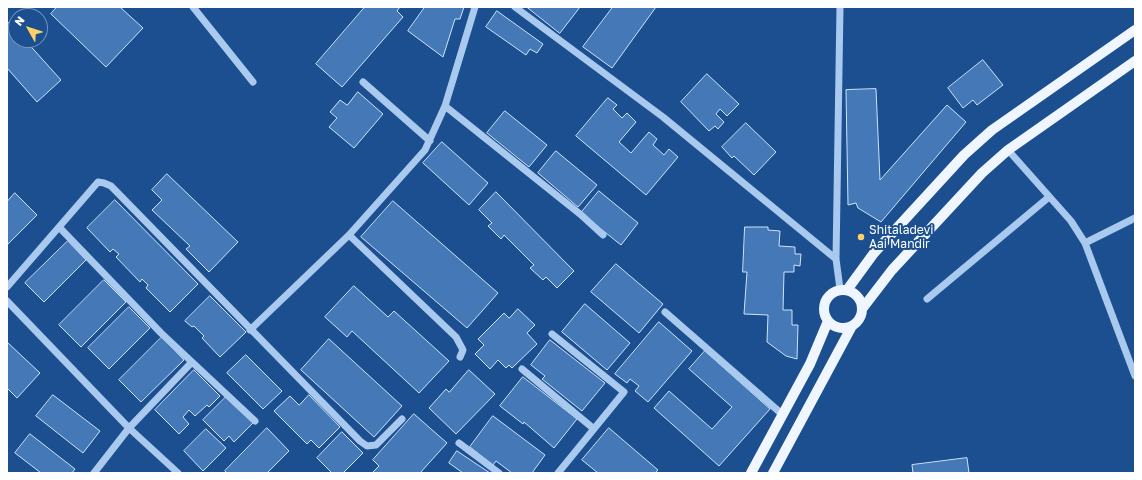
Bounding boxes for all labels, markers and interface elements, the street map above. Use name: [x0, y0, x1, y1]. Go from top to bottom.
north arrow: [8, 8, 48, 48]
text: N: [11, 13, 27, 28]
place label: Shitaladevi Aai Mandir: [869, 223, 934, 251]
marker: Shitaladevi Aai Mandir: [856, 232, 866, 242]

